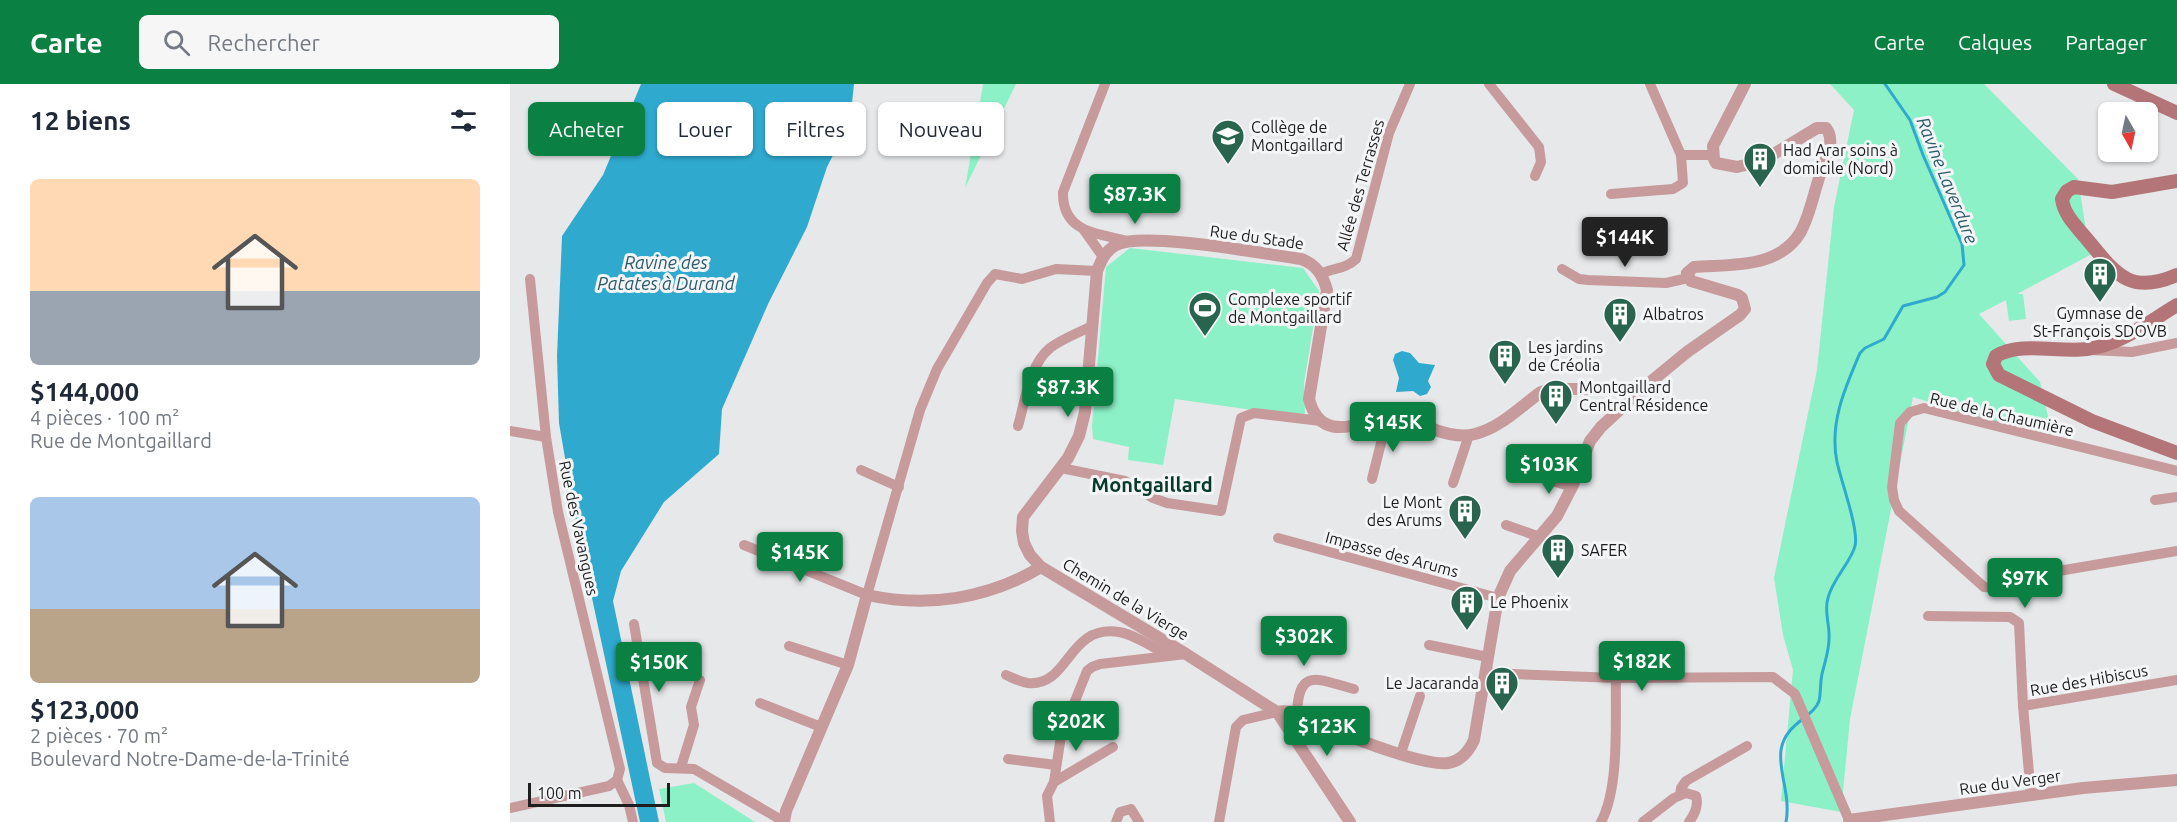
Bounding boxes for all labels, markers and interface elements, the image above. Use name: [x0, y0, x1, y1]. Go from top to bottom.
search box: [139, 15, 559, 69]
icon: search: [160, 26, 193, 59]
text: Carte: [30, 27, 103, 58]
text: Rechercher: [208, 30, 320, 55]
text: Carte: [1874, 30, 1925, 54]
text: Calques: [1958, 30, 2032, 54]
text: Partager: [2065, 30, 2147, 54]
chip: Acheter: [528, 102, 645, 156]
chip: Louer: [657, 102, 753, 156]
chip: Filtres: [765, 102, 866, 156]
chip: Nouveau: [878, 102, 1004, 156]
north arrow: [2098, 102, 2158, 162]
map controls: [2098, 102, 2158, 162]
icon: filters: [447, 104, 480, 137]
text: 12 biens: [30, 106, 131, 135]
water label: Ravine Laverdure: [1913, 114, 1983, 246]
street label: Allée des Terrasses: [1333, 117, 1387, 253]
school or university icon: Collège de Montgaillard: [1210, 118, 1246, 165]
place label: Collège de Montgaillard: [1251, 118, 1343, 154]
building icon: Had Arar soins à domicile (Nord): [1742, 141, 1778, 188]
place label: Had Arar soins à domicile (Nord): [1783, 141, 1898, 178]
pin: $87.3K: [1086, 174, 1184, 225]
text: $87.3K: [1103, 182, 1167, 205]
pin: $144K: [1583, 217, 1667, 268]
icon: home: [201, 218, 309, 326]
street label: Rue du Stade: [1209, 221, 1305, 253]
text: $144K: [1596, 225, 1654, 248]
water label: Ravine des Patates à Durand: [597, 252, 736, 293]
building icon: Gymnase de St-François SDOVB: [2082, 256, 2118, 303]
sports icon: Complexe sportif de Montgaillard: [1187, 290, 1223, 337]
place label: Complexe sportif de Montgaillard: [1228, 290, 1353, 326]
building icon: Albatros: [1602, 296, 1638, 343]
place label: Gymnase de St-François SDOVB: [2033, 304, 2167, 340]
place label: Albatros: [1643, 305, 1704, 323]
building icon: Les jardins de Créolia: [1487, 338, 1523, 385]
place label: Les jardins de Créolia: [1528, 338, 1603, 374]
pin: $87.3K: [1019, 367, 1117, 418]
text: $87.3K: [1036, 375, 1100, 398]
text: $144,000: [30, 377, 139, 406]
building icon: Montgaillard Central Résidence: [1538, 378, 1574, 425]
place label: Montgaillard Central Résidence: [1579, 378, 1708, 414]
street label: Rue de la Chaumière: [1928, 389, 2076, 439]
pin: $145K: [1351, 402, 1435, 453]
text: 4 pièces · 100 m²: [30, 406, 179, 429]
text: $145K: [1364, 410, 1422, 433]
text: Rue de Montgaillard: [30, 429, 212, 452]
pin: $103K: [1507, 444, 1591, 495]
text: $103K: [1520, 452, 1578, 475]
street label: Rue des Vavangues: [556, 459, 602, 597]
district label: Montgaillard: [1091, 473, 1213, 496]
place label: Le Mont des Arums: [1367, 493, 1443, 529]
building icon: Le Mont des Arums: [1447, 493, 1483, 540]
street label: Impasse des Arums: [1323, 528, 1461, 580]
pin: $145K: [758, 532, 842, 583]
building icon: SAFER: [1540, 532, 1576, 579]
icon: home: [201, 536, 309, 644]
text: $145K: [771, 540, 829, 563]
place label: SAFER: [1581, 541, 1627, 559]
street label: Chemin de la Vierge: [1060, 554, 1192, 644]
pin: $97K: [1989, 558, 2061, 609]
text: $97K: [2001, 566, 2049, 589]
building icon: Le Phoenix: [1449, 584, 1485, 631]
place label: Le Phoenix: [1490, 593, 1569, 611]
pin: $302K: [1262, 616, 1346, 667]
text: $302K: [1275, 624, 1333, 647]
pin: $182K: [1600, 641, 1684, 692]
pin: $150K: [617, 642, 701, 693]
text: $182K: [1613, 649, 1671, 672]
text: $150K: [630, 650, 688, 673]
street label: Rue des Hibiscus: [2029, 661, 2149, 699]
building icon: Le Jacaranda: [1484, 665, 1520, 712]
place label: Le Jacaranda: [1386, 674, 1479, 692]
text: $123,000: [30, 695, 139, 724]
pin: $202K: [1034, 701, 1118, 752]
pin: $123K: [1285, 706, 1369, 757]
text: $202K: [1047, 709, 1105, 732]
text: $123K: [1298, 714, 1356, 737]
text: 2 pièces · 70 m²: [30, 724, 168, 747]
text: Boulevard Notre-Dame-de-la-Trinité: [30, 747, 350, 770]
street label: Rue du Verger: [1958, 766, 2062, 798]
scale bar: [528, 780, 670, 808]
text: 100 m: [537, 784, 582, 802]

